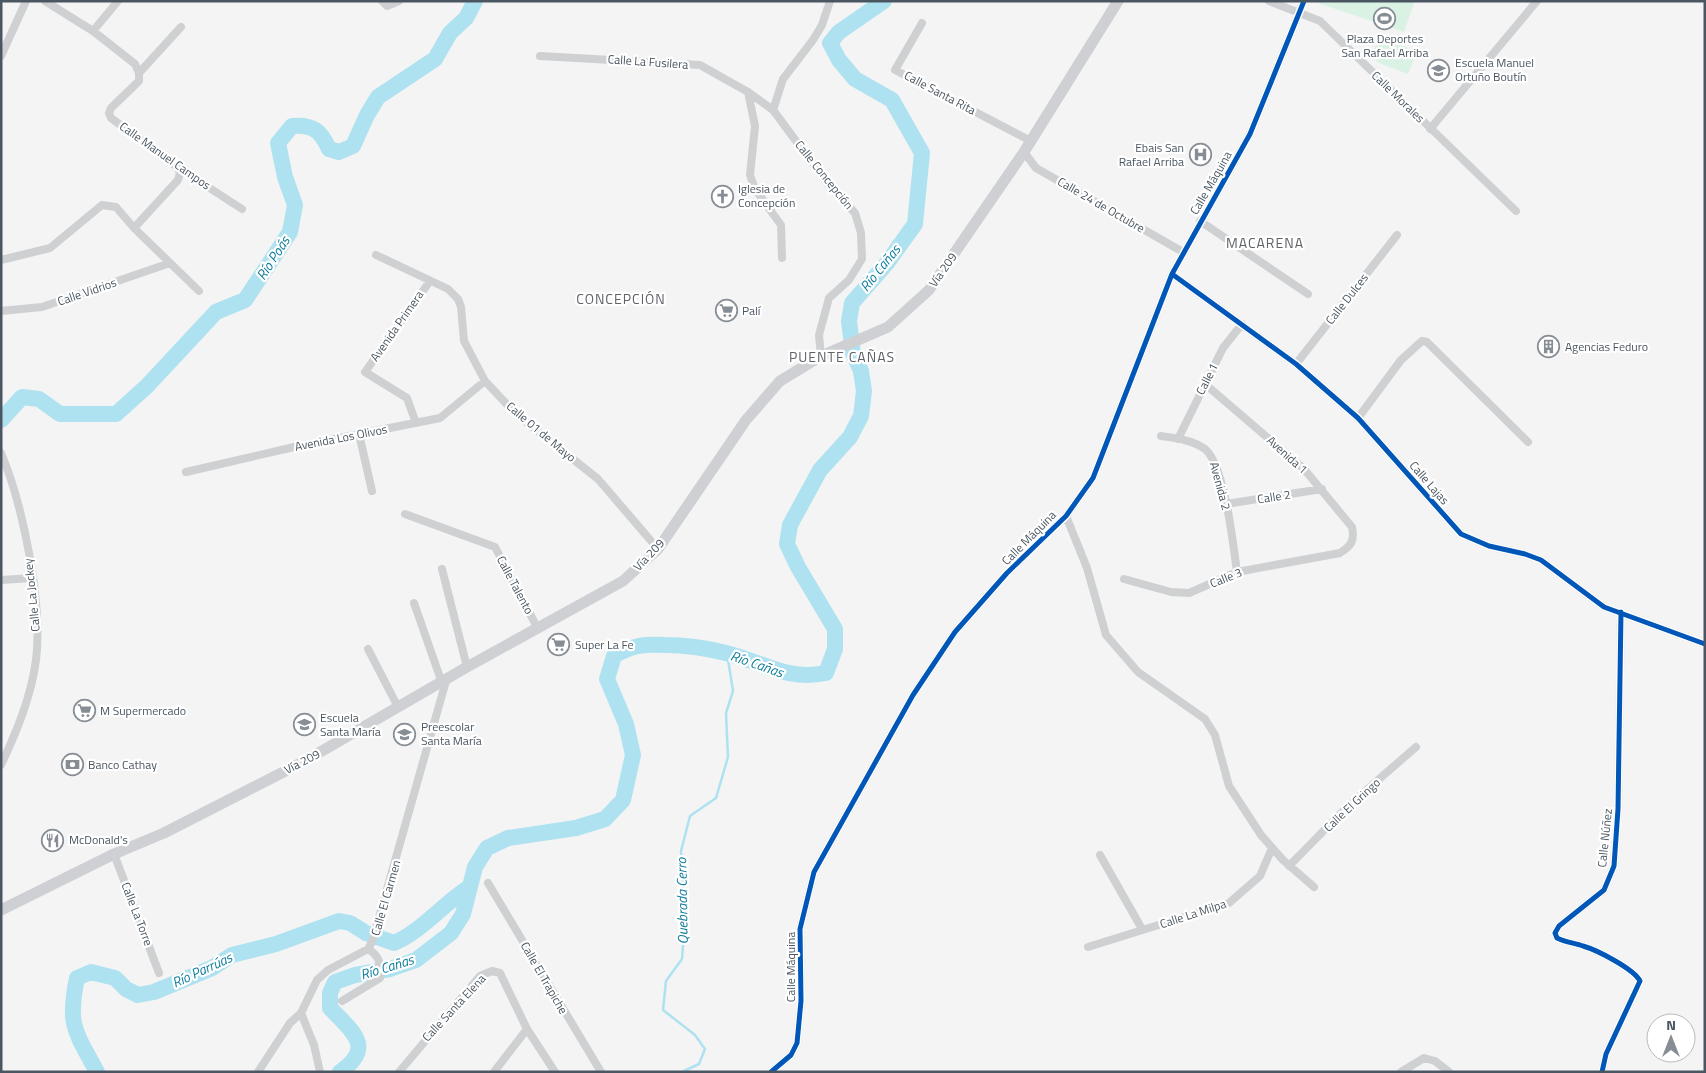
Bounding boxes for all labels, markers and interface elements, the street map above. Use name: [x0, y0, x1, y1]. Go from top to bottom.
sports icon: Plaza Deportes San Rafael Arriba: [1373, 6, 1397, 30]
place label: Plaza Deportes San Rafael Arriba: [1342, 29, 1428, 62]
street label: Calle La Fusilera: [607, 49, 689, 74]
place label: Escuela Manuel Ortuño Boutín: [1455, 53, 1534, 86]
school or university icon: Escuela Manuel Ortuño Boutín: [1427, 58, 1451, 82]
street label: Calle Santa Rita: [901, 66, 979, 119]
street label: Calle Morales: [1367, 66, 1430, 127]
street label: Calle Manuel Campos: [116, 117, 215, 195]
street label: Calle Concepción: [791, 136, 858, 213]
place label: Ebais San Rafael Arriba: [1119, 138, 1184, 171]
hospital icon: Ebais San Rafael Arriba: [1188, 143, 1212, 167]
street label: Calle Máquina: [1185, 147, 1236, 218]
street label: Calle 24 de Octubre: [1054, 172, 1148, 237]
place label: Iglesia de Concepción: [738, 179, 795, 212]
church icon: Iglesia de Concepción: [710, 184, 734, 208]
water label: Río Poás: [251, 231, 295, 284]
district label: MACARENA: [1226, 232, 1304, 253]
water label: Río Cañas: [854, 239, 906, 296]
street label: Vía 209: [924, 248, 962, 291]
street label: Calle Dulces: [1321, 269, 1373, 328]
street label: Calle Vidrios: [55, 272, 119, 311]
street label: Avenida Primera: [365, 286, 428, 365]
district label: CONCEPCIÓN: [576, 288, 666, 309]
supermarket icon: Palí: [714, 299, 738, 323]
place label: Palí: [742, 301, 762, 320]
building icon: Agencias Feduro: [1537, 335, 1561, 359]
place label: Agencias Feduro: [1565, 337, 1648, 356]
district label: PUENTE CAÑAS: [789, 346, 895, 367]
street label: Calle 1: [1190, 360, 1223, 398]
street label: Calle 01 de Mayo: [502, 397, 580, 467]
street label: Avenida Los Olivos: [293, 419, 389, 456]
street label: Avenida 1: [1263, 431, 1312, 478]
street label: Calle Lajas: [1405, 457, 1454, 509]
street label: Avenida 2: [1205, 460, 1236, 512]
street label: Calle 2: [1256, 485, 1292, 509]
street label: Calle Máquina: [997, 506, 1060, 569]
street label: Vía 209: [629, 534, 669, 575]
street label: Calle Talento: [492, 552, 539, 617]
street label: Calle La Jockey: [18, 557, 45, 633]
street label: Calle 3: [1207, 562, 1245, 593]
supermarket icon: Super La Fe: [547, 633, 571, 657]
place label: Super La Fe: [575, 635, 634, 654]
water label: Río Cañas: [728, 645, 787, 683]
supermarket icon: M Supermercado: [72, 699, 96, 723]
place label: M Supermercado: [100, 701, 186, 720]
place label: Escuela Santa María: [320, 708, 381, 741]
school or university icon: Escuela Santa María: [292, 713, 316, 737]
place label: Preescolar Santa María: [421, 717, 482, 750]
school or university icon: Preescolar Santa María: [393, 722, 417, 746]
street label: Vía 209: [280, 744, 323, 779]
bank icon: Banco Cathay: [60, 753, 84, 777]
place label: Banco Cathay: [88, 755, 157, 774]
street label: Calle El Gringo: [1319, 773, 1384, 836]
street label: Calle Núñez: [1592, 807, 1617, 868]
restaurant icon: McDonald's: [41, 828, 65, 852]
place label: McDonald's: [69, 830, 128, 849]
water label: Quebrada Cerro: [670, 857, 693, 944]
street label: Calle El Carmen: [366, 858, 405, 938]
street label: Calle La Torre: [117, 879, 158, 949]
street label: Calle La Milpa: [1157, 894, 1229, 933]
street label: Calle Máquina: [781, 932, 800, 1002]
street label: Calle El Trapiche: [516, 938, 573, 1018]
water label: Río Parrúas: [168, 946, 236, 993]
water label: Río Cañas: [358, 948, 417, 985]
street label: Calle Santa Elena: [417, 970, 490, 1046]
north arrow: [1646, 1013, 1696, 1063]
text: N: [1666, 1014, 1676, 1035]

